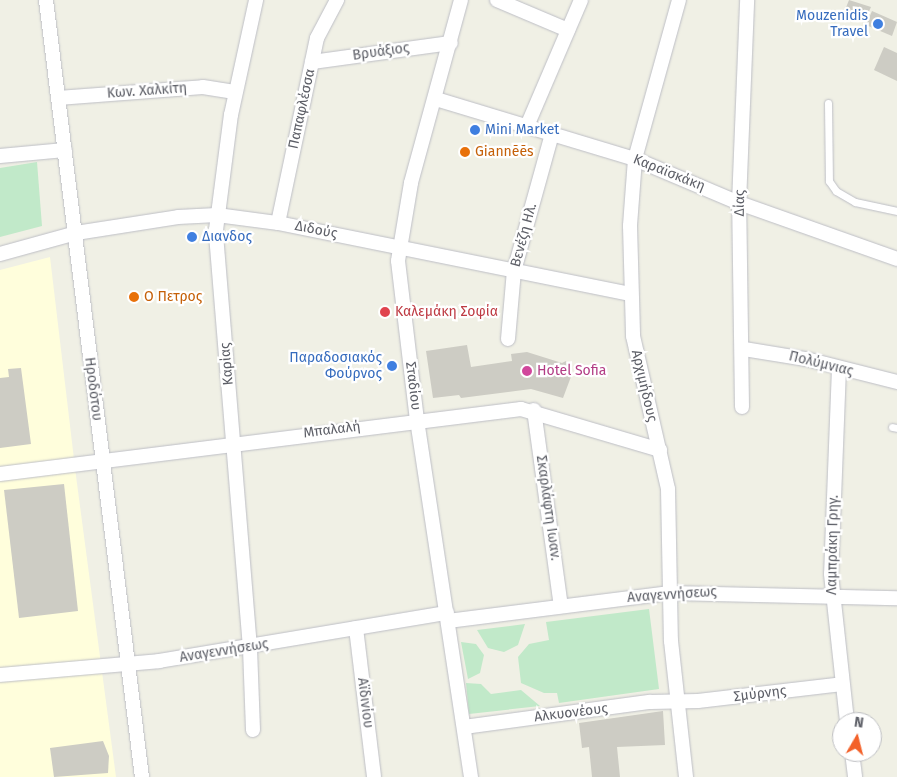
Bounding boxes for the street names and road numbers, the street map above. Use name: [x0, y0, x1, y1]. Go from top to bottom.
street label: Βρυάξιος: [351, 40, 411, 64]
street label: Παπαφλέσσα: [285, 67, 319, 151]
street label: Κων. Χαλκίτη: [106, 80, 188, 102]
street label: Καραϊσκάκη: [631, 151, 707, 195]
street label: Δίας: [731, 189, 749, 217]
street label: Βενέζη Ηλ.: [507, 201, 541, 269]
street label: Διδούς: [293, 218, 339, 242]
street label: Καρίας: [217, 342, 237, 386]
street label: Αρχιμήδους: [628, 348, 660, 424]
street label: Πολύμνιας: [787, 348, 855, 380]
street label: Ηροδότου: [81, 356, 105, 422]
street label: Σταδίου: [402, 361, 424, 411]
street label: Μπαλαλή: [303, 418, 361, 442]
street label: Σκαρλάφτη Ιωαν.: [532, 454, 564, 562]
street label: Λαμπράκη Γρηγ.: [824, 495, 842, 595]
street label: Αναγεννήσεως: [627, 583, 717, 607]
street label: Αναγεννήσεως: [178, 636, 270, 666]
street label: Αϊδινίου: [354, 677, 376, 729]
street label: Σμύρνης: [733, 682, 787, 706]
street label: Αλκυονέους: [533, 700, 609, 726]

